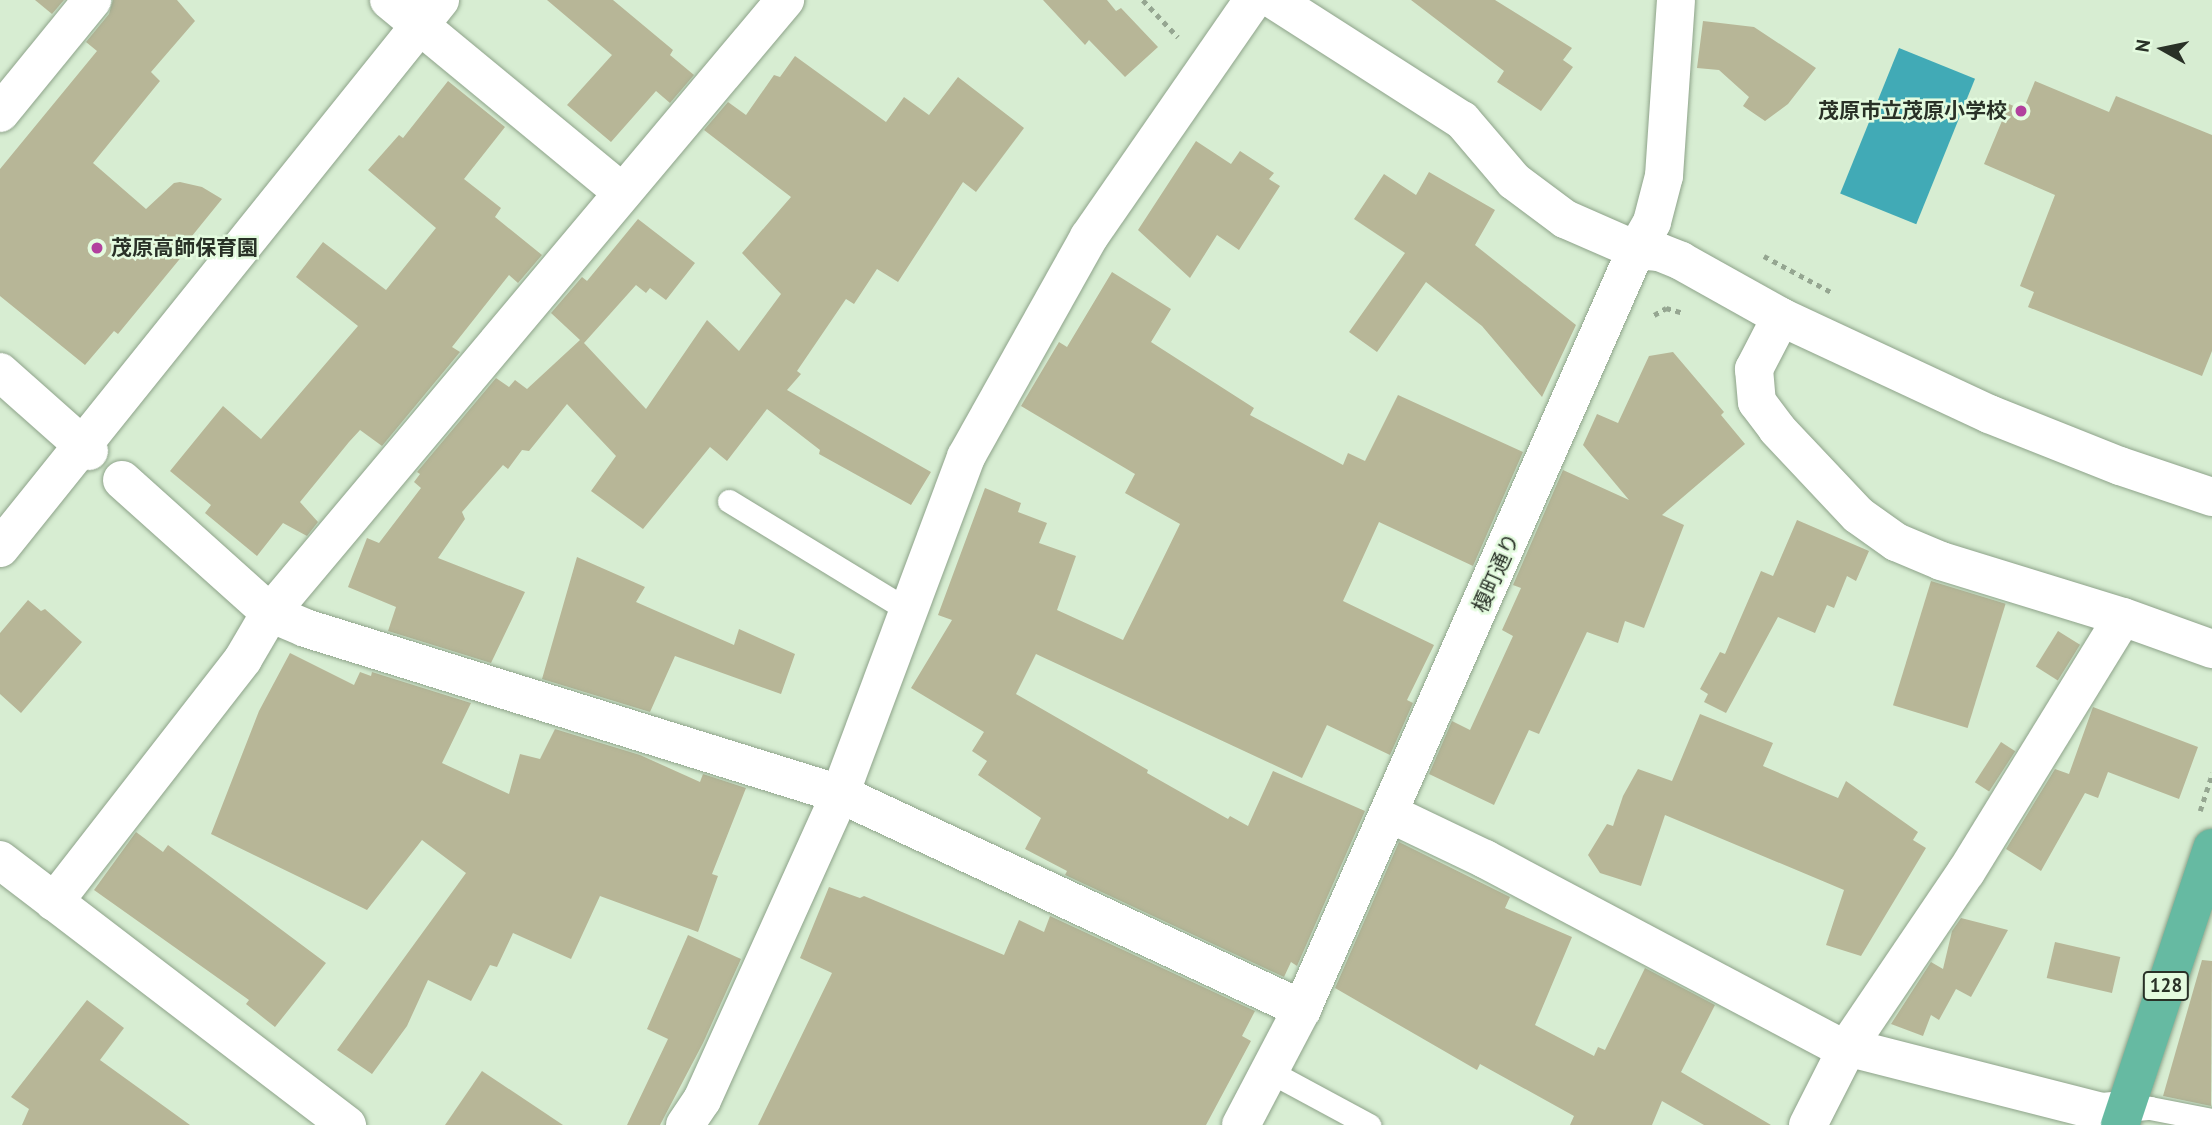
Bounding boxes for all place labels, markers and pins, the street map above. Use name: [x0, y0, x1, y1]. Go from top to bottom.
place label: 茂原市立茂原小学校: [1818, 98, 2007, 124]
marker: 茂原市立茂原小学校: [2013, 103, 2029, 119]
place label: 茂原高師保育園: [111, 235, 258, 261]
marker: 茂原高師保育園: [89, 240, 105, 256]

